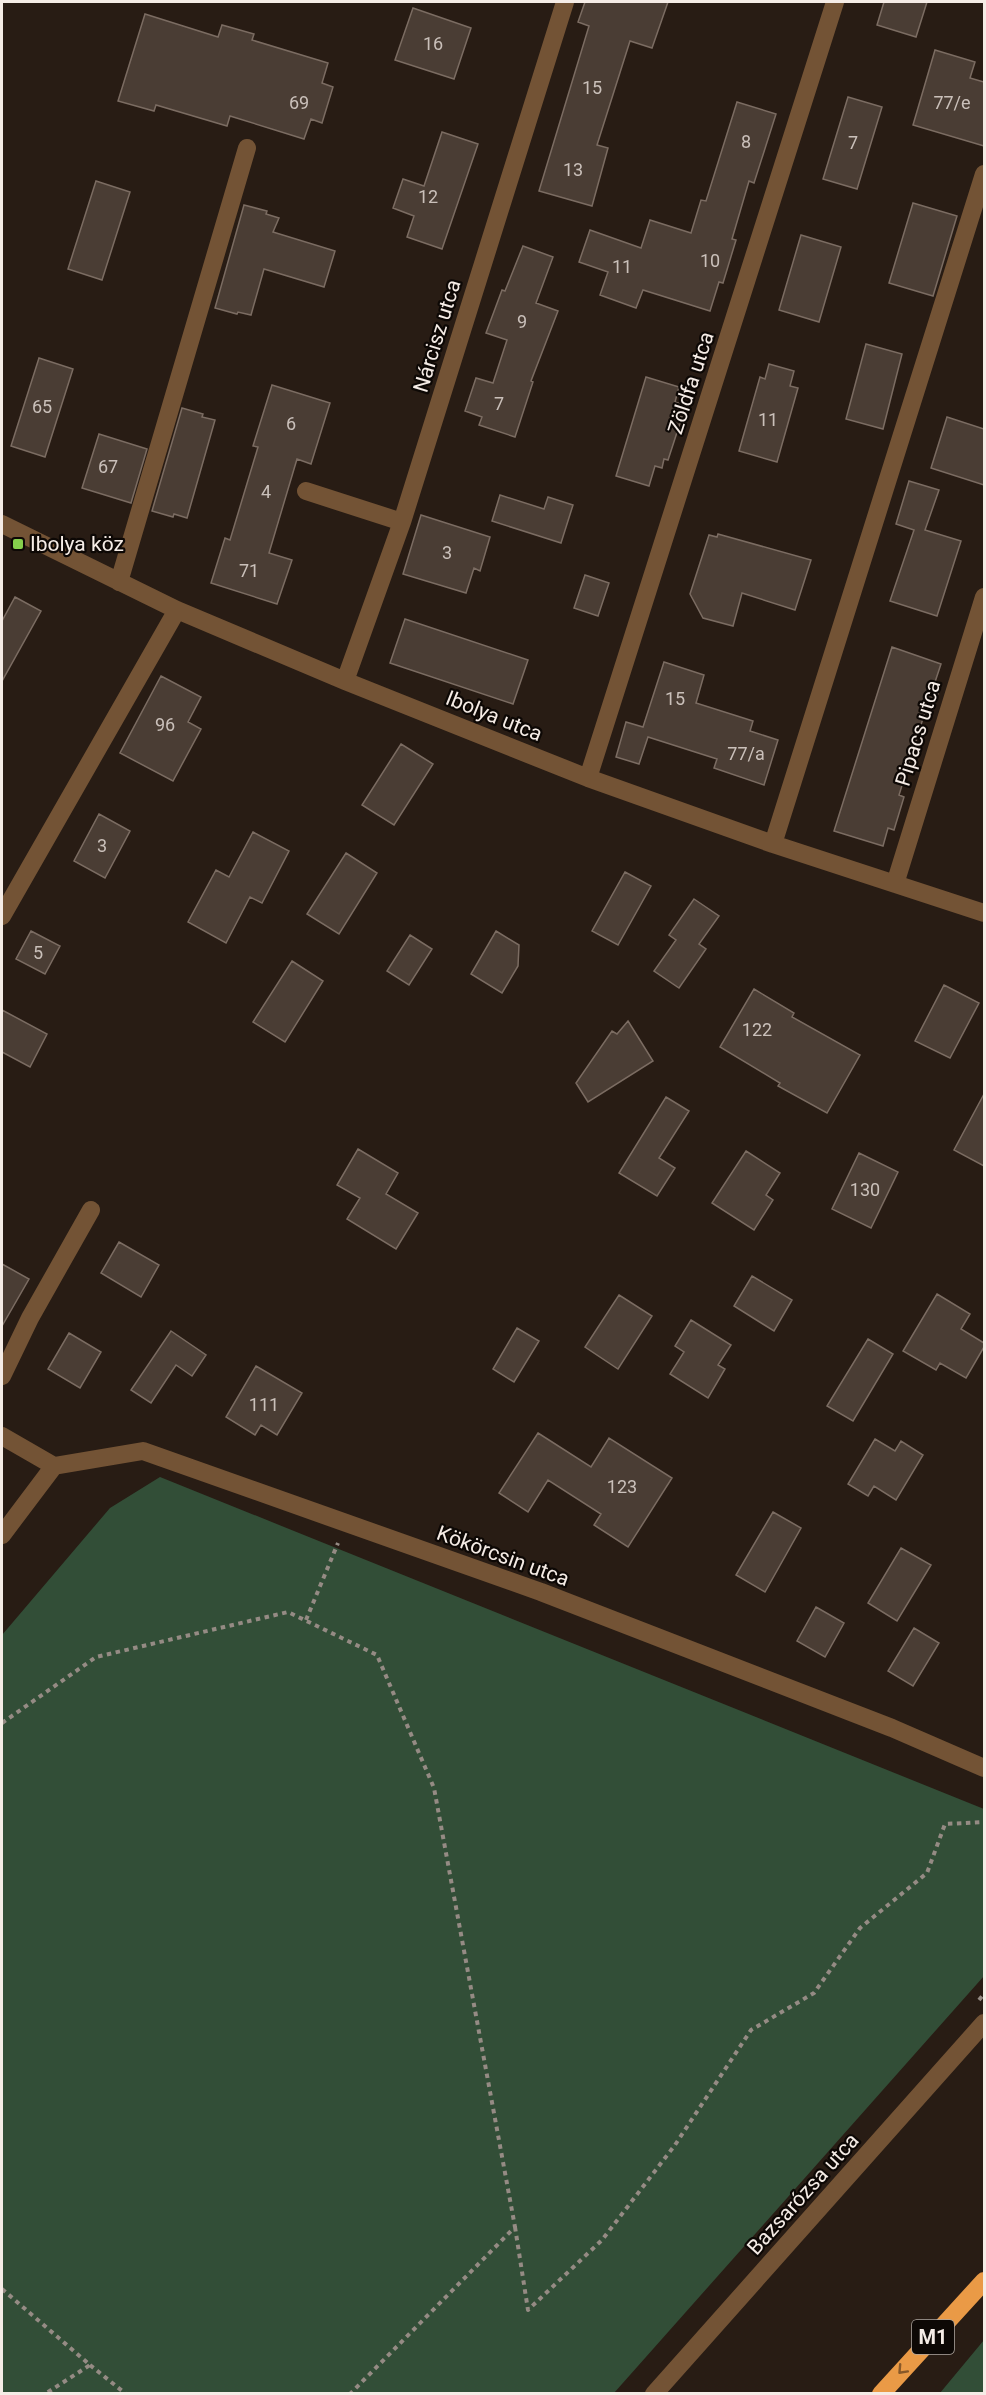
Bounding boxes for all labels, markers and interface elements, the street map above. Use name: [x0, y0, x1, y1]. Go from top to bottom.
house number: 16: [423, 33, 443, 54]
house number: 15: [582, 77, 602, 98]
house number: 69: [289, 92, 309, 113]
house number: 77/e: [933, 92, 971, 113]
house number: 8: [741, 131, 751, 152]
house number: 7: [848, 132, 858, 153]
house number: 13: [563, 159, 583, 180]
house number: 12: [418, 186, 438, 207]
house number: 10: [700, 250, 720, 271]
house number: 11: [612, 256, 632, 277]
street label: Nárcisz utca: [408, 277, 466, 395]
house number: 9: [517, 311, 527, 332]
street label: Zöldfa utca: [663, 329, 719, 437]
house number: 7: [494, 393, 504, 414]
house number: 65: [32, 396, 52, 417]
house number: 11: [758, 409, 778, 430]
house number: 6: [286, 413, 296, 434]
house number: 67: [98, 456, 118, 477]
house number: 4: [261, 481, 271, 502]
place label: Ibolya köz: [30, 532, 124, 556]
marker: Ibolya köz: [11, 537, 25, 551]
house number: 3: [442, 542, 452, 563]
house number: 71: [239, 560, 259, 581]
street label: Pipacs utca: [891, 677, 945, 789]
street label: Ibolya utca: [442, 686, 546, 746]
house number: 15: [665, 688, 685, 709]
house number: 96: [155, 714, 175, 735]
house number: 77/a: [727, 743, 765, 764]
house number: 3: [97, 835, 107, 856]
house number: 5: [33, 942, 43, 963]
house number: 122: [742, 1019, 772, 1040]
house number: 130: [850, 1179, 880, 1200]
house number: 111: [249, 1394, 279, 1415]
house number: 123: [607, 1476, 637, 1497]
street label: Kökörcsin utca: [434, 1521, 572, 1591]
street label: Bazsarózsa utca: [742, 2128, 864, 2260]
road number: M1: [912, 2320, 954, 2354]
one-way arrow: [898, 2363, 909, 2374]

